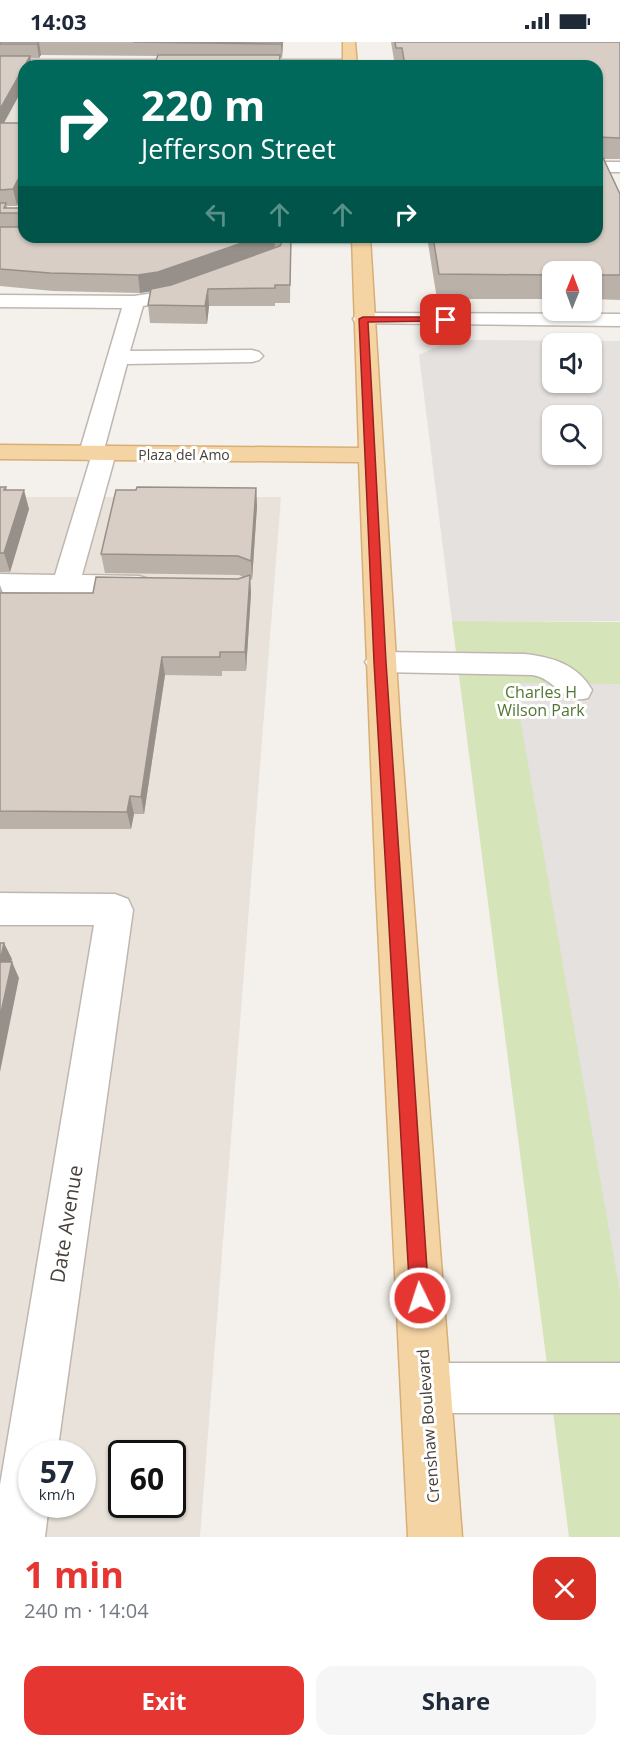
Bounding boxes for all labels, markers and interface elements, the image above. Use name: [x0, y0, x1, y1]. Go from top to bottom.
text: 14:03: [30, 6, 87, 36]
text: 220 m: [141, 76, 265, 133]
icon: right: [42, 84, 120, 162]
text: Jefferson Street: [141, 130, 336, 167]
icon: left: [200, 198, 233, 231]
icon: ahead: [263, 198, 296, 231]
icon: ahead: [326, 198, 359, 231]
icon: right: [389, 198, 422, 231]
north arrow: [542, 261, 602, 321]
map controls: [542, 261, 602, 465]
pin: [420, 294, 471, 345]
icon: arrive: [429, 303, 462, 336]
button: sound: [542, 333, 602, 393]
button: search: [542, 405, 602, 465]
street label: Plaza del Amo: [138, 445, 230, 464]
park label: Charles H Wilson Park: [497, 681, 585, 721]
street label: Date Avenue: [43, 1163, 89, 1285]
position arrow: [388, 1266, 452, 1330]
street label: Crenshaw Boulevard: [412, 1348, 444, 1504]
speed limit sign: 60: [108, 1440, 186, 1518]
text: 57: [40, 1451, 74, 1492]
text: km/h: [39, 1484, 75, 1504]
text: 1 min: [24, 1550, 124, 1599]
button: close: [533, 1557, 596, 1620]
text: 240 m · 14:04: [24, 1597, 149, 1624]
button: Exit: [24, 1666, 304, 1735]
button: Share: [316, 1666, 596, 1735]

